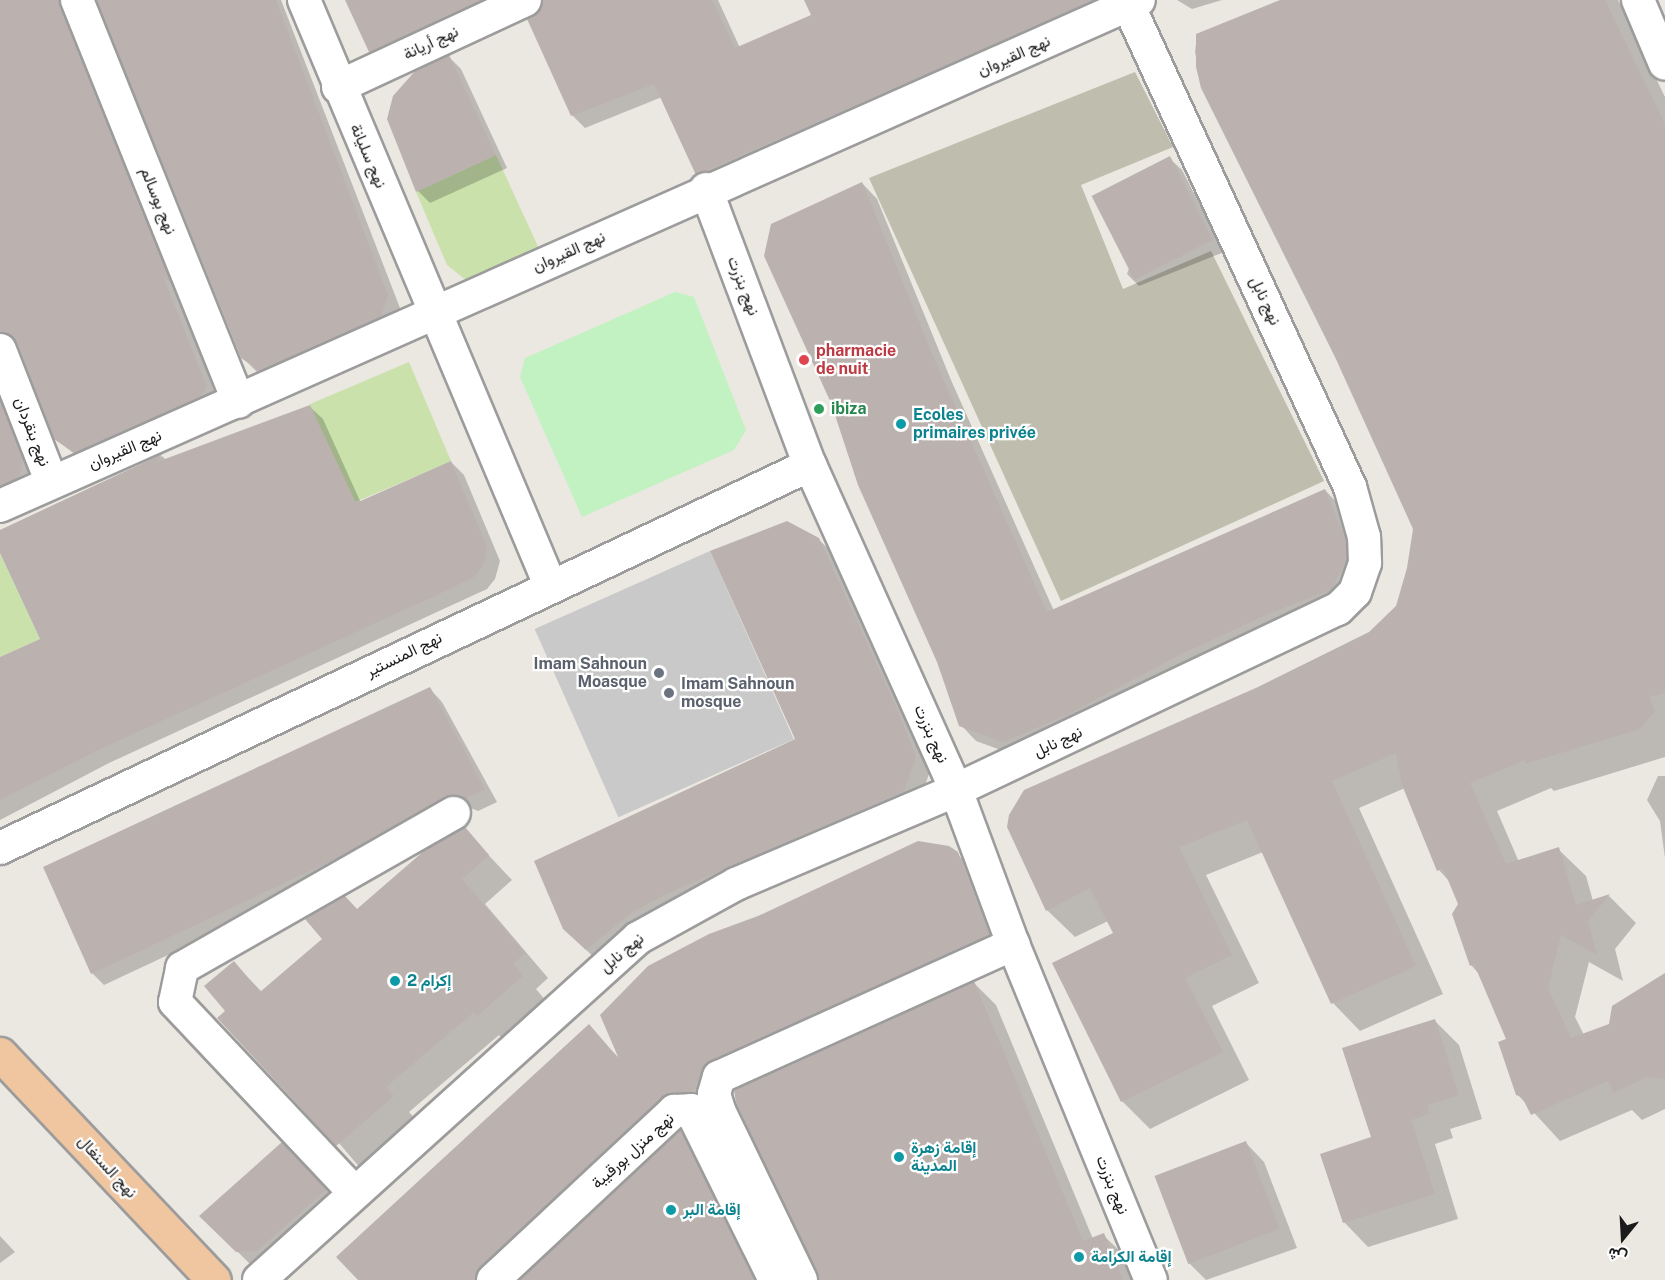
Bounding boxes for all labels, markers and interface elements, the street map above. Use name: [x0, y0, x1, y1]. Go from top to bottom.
street label: نهج أريانة: [400, 22, 462, 64]
street label: نهج القيروان: [975, 31, 1053, 81]
street label: نهج سليانة: [346, 121, 390, 191]
street label: نهج بوسالم: [136, 165, 180, 237]
street label: نهج القيروان: [530, 227, 608, 277]
street label: نهج بنزرت: [723, 254, 763, 318]
street label: نهج نابل: [1245, 274, 1285, 328]
place label: pharmacie de nuit: [816, 341, 896, 379]
marker: pharmacie de nuit: [797, 353, 811, 367]
street label: نهج بنقردان: [10, 395, 54, 469]
place label: ibiza: [831, 399, 867, 419]
marker: ibiza: [812, 402, 826, 416]
place label: Ecoles primaires privée: [913, 405, 1036, 443]
marker: Ecoles primaires privée: [894, 417, 908, 431]
street label: نهج القيروان: [86, 426, 164, 474]
street label: نهج المنستير: [363, 628, 445, 682]
place label: Imam Sahnoun Moasque: [534, 654, 647, 692]
marker: Imam Sahnoun Moasque: [652, 666, 666, 680]
place label: Imam Sahnoun mosque: [681, 674, 794, 712]
marker: Imam Sahnoun mosque: [662, 686, 676, 700]
street label: نهج بنزرت: [910, 702, 952, 766]
street label: نهج نابل: [1031, 722, 1085, 762]
street label: نهج نابل: [596, 929, 648, 977]
place label: إكرام 2: [407, 971, 451, 991]
marker: إكرام 2: [388, 974, 402, 988]
street label: نهج منزل بورقيبة: [588, 1109, 678, 1193]
street label: نهج السنغال: [73, 1132, 141, 1202]
place label: إقامة زهرة المدينة: [911, 1138, 977, 1176]
marker: إقامة زهرة المدينة: [892, 1150, 906, 1164]
street label: نهج بنزرت: [1092, 1153, 1132, 1217]
place label: إقامة البر: [683, 1200, 741, 1220]
marker: إقامة البر: [664, 1203, 678, 1217]
north arrow: [1593, 1208, 1653, 1268]
text: ش: [1605, 1244, 1629, 1268]
place label: إقامة الكرامة: [1091, 1247, 1172, 1267]
marker: إقامة الكرامة: [1072, 1250, 1086, 1264]

